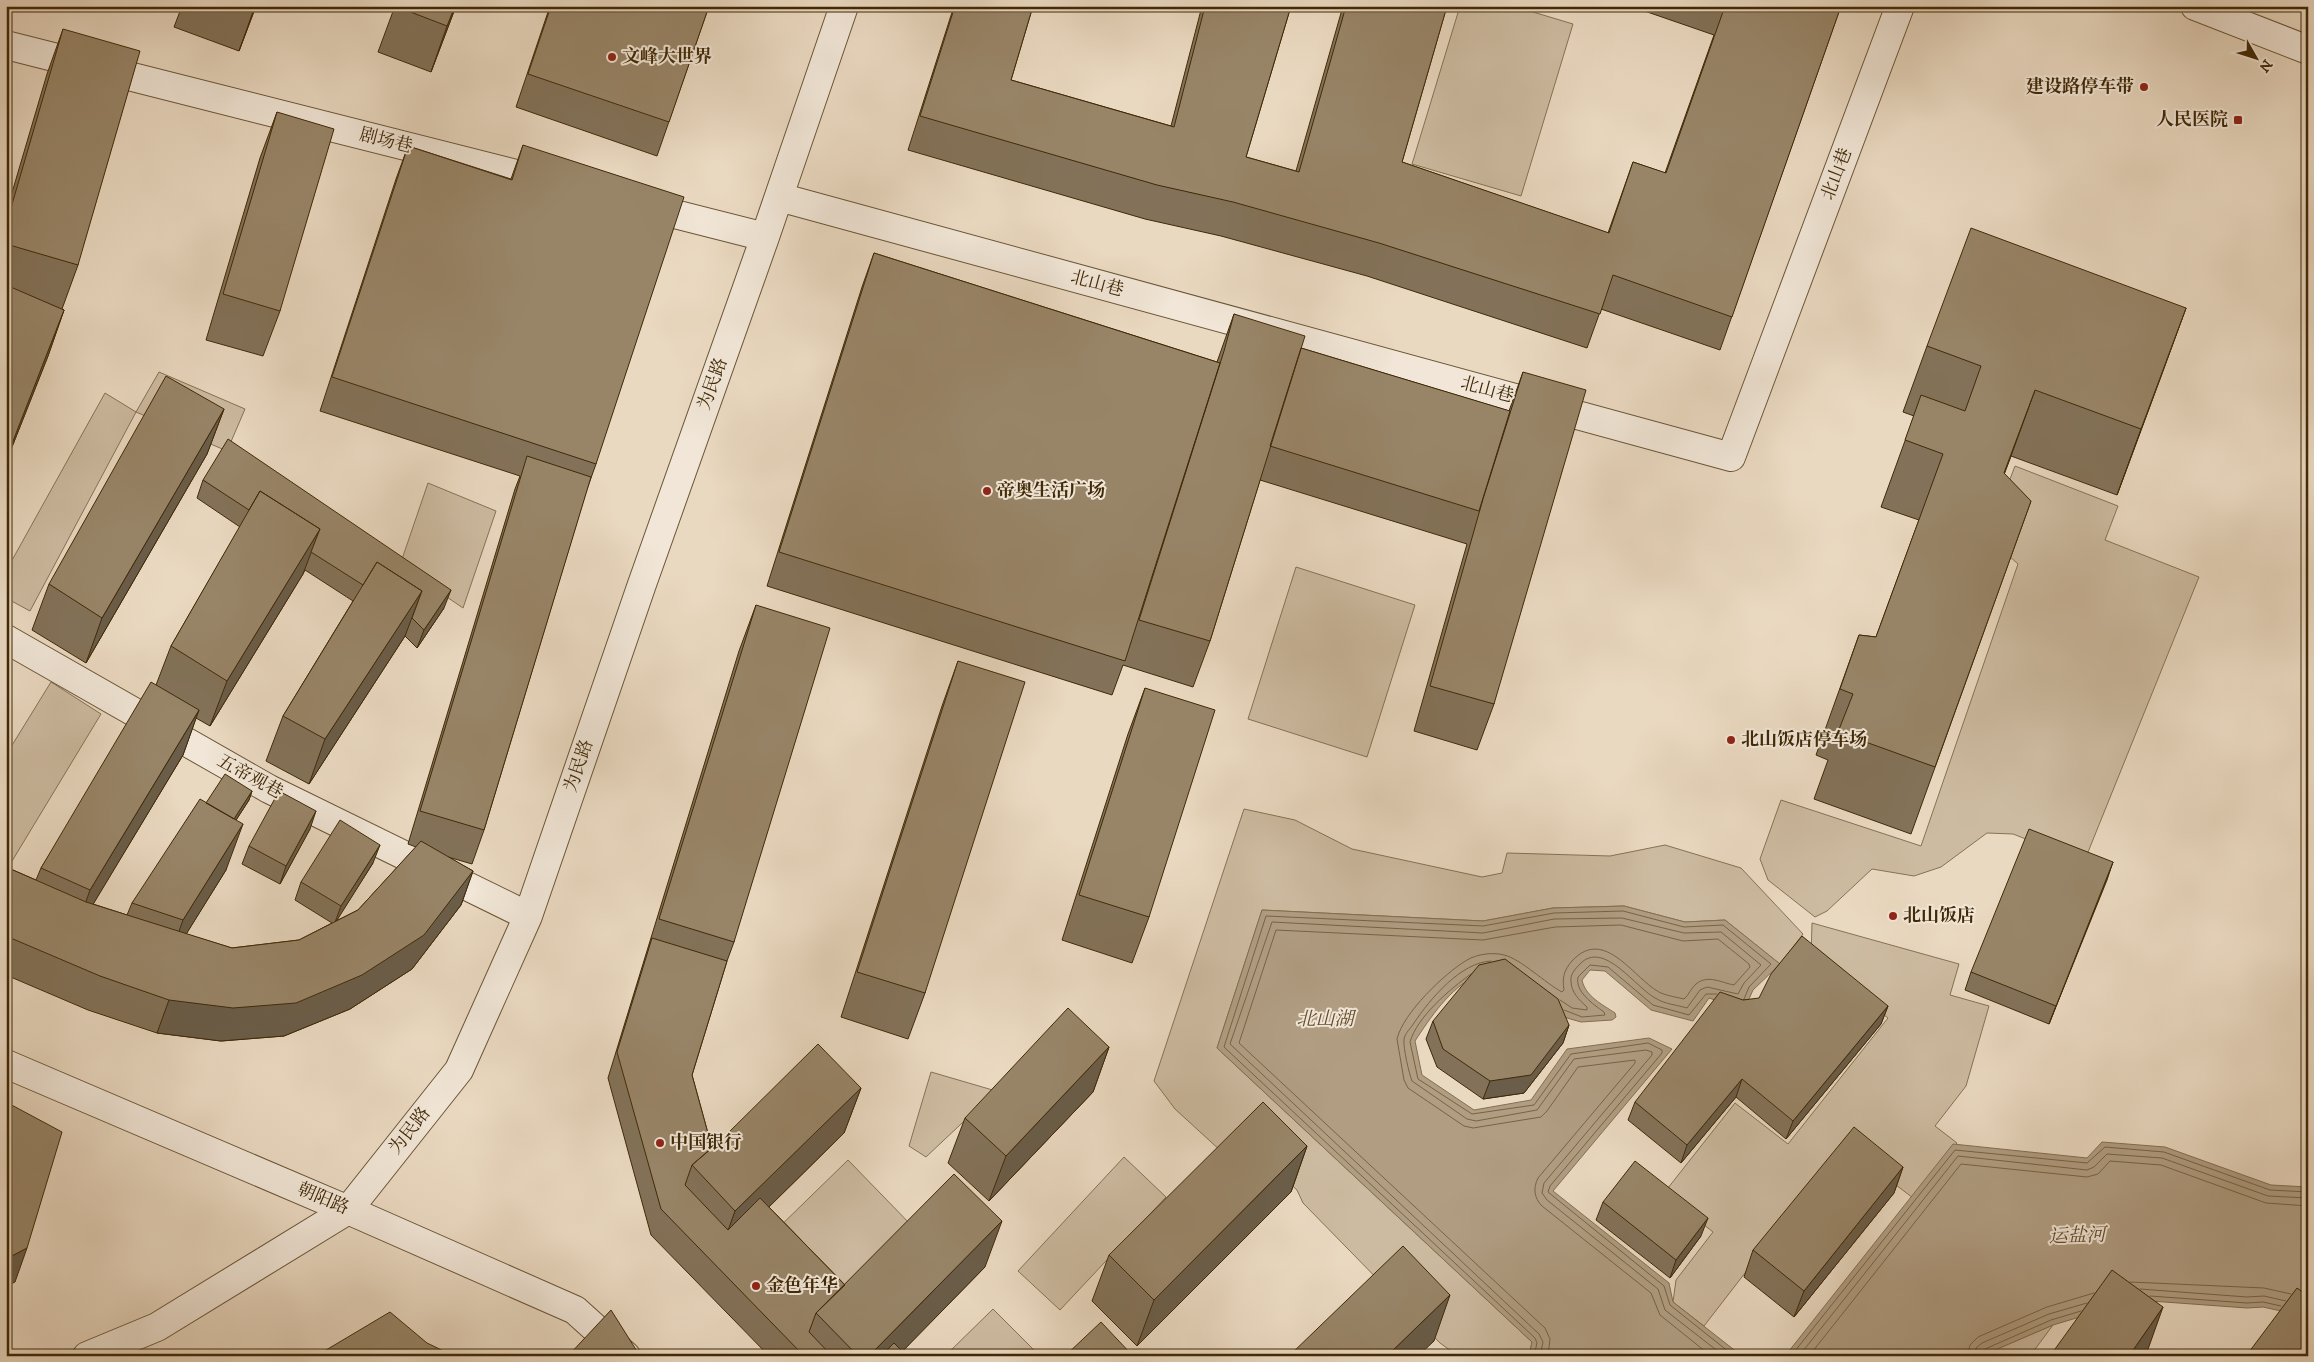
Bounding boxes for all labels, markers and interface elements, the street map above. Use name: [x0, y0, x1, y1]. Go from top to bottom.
north arrow: [2232, 32, 2282, 82]
place label: 文峰大世界: [622, 46, 712, 68]
marker: 文峰大世界: [606, 51, 618, 63]
text: N: [2254, 55, 2276, 76]
place label: 建设路停车带: [2026, 76, 2134, 98]
marker: 建设路停车带: [2138, 81, 2150, 93]
place label: 人民医院: [2156, 109, 2228, 131]
marker: 人民医院: [2232, 114, 2244, 126]
street label: 剧场巷: [357, 124, 415, 158]
street label: 北山巷: [1817, 145, 1857, 203]
street label: 北山巷: [1068, 266, 1126, 302]
street label: 为民路: [693, 355, 733, 413]
street label: 北山巷: [1458, 372, 1516, 408]
place label: 帝奥生活广场: [997, 480, 1105, 502]
marker: 帝奥生活广场: [981, 485, 993, 497]
place label: 北山饭店停车场: [1741, 729, 1867, 751]
marker: 北山饭店停车场: [1725, 734, 1737, 746]
street label: 为民路: [560, 737, 598, 795]
street label: 五帝观巷: [213, 750, 287, 804]
place label: 北山饭店: [1903, 905, 1975, 927]
marker: 北山饭店: [1887, 910, 1899, 922]
water label: 北山湖: [1296, 1008, 1356, 1031]
street label: 为民路: [385, 1103, 435, 1159]
place label: 中国银行: [670, 1132, 742, 1154]
marker: 中国银行: [654, 1137, 666, 1149]
street label: 朝阳路: [294, 1178, 352, 1220]
water label: 运盐河: [2048, 1223, 2109, 1248]
place label: 金色年华: [766, 1275, 838, 1297]
marker: 金色年华: [750, 1280, 762, 1292]

